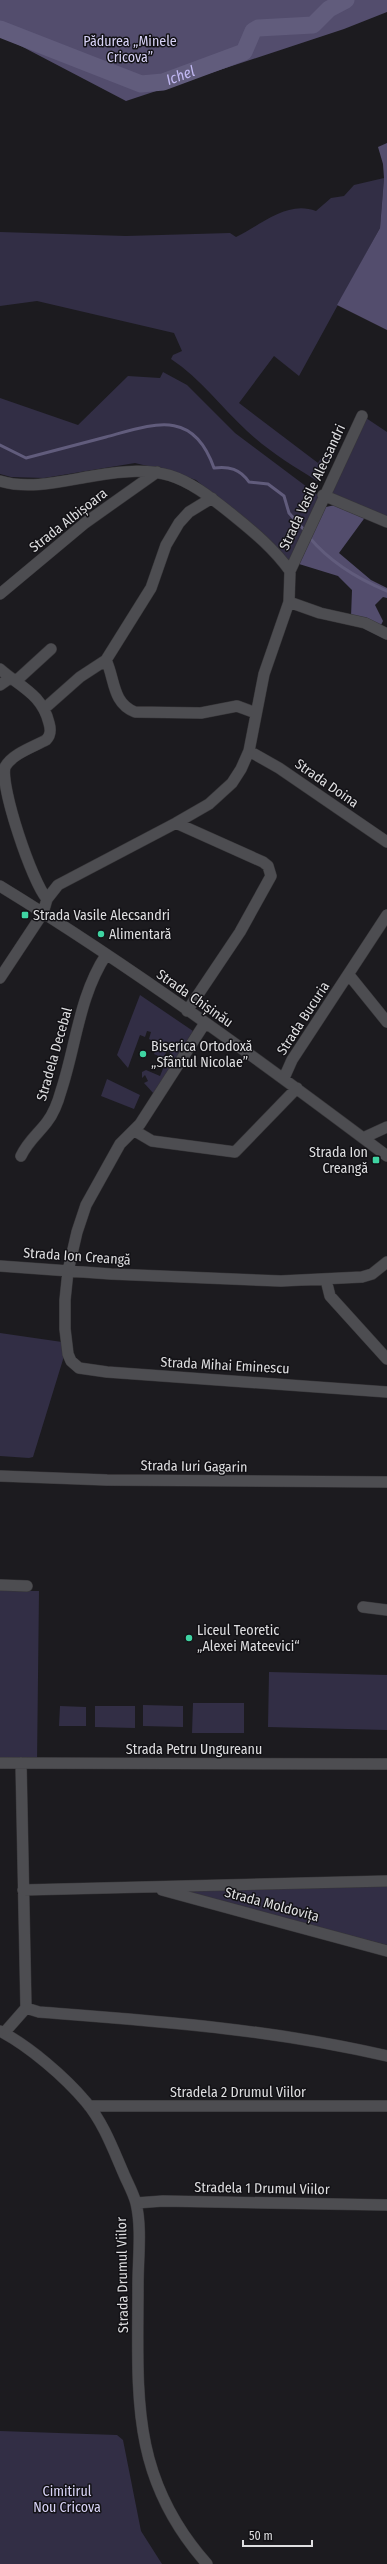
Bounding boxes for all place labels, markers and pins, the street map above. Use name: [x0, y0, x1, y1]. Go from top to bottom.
place label: Strada Vasile Alecsandri: [33, 907, 170, 924]
marker: Strada Vasile Alecsandri: [20, 910, 30, 920]
place label: Alimentară: [109, 926, 171, 943]
marker: Alimentară: [96, 929, 106, 939]
place label: Biserica Ortodoxă „Sfântul Nicolae”: [151, 1038, 253, 1071]
marker: Biserica Ortodoxă „Sfântul Nicolae”: [138, 1049, 148, 1059]
place label: Strada Ion Creangă: [309, 1144, 368, 1177]
marker: Strada Ion Creangă: [371, 1155, 381, 1165]
place label: Liceul Teoretic „Alexei Mateevici“: [197, 1622, 300, 1655]
marker: Liceul Teoretic „Alexei Mateevici“: [184, 1633, 194, 1643]

